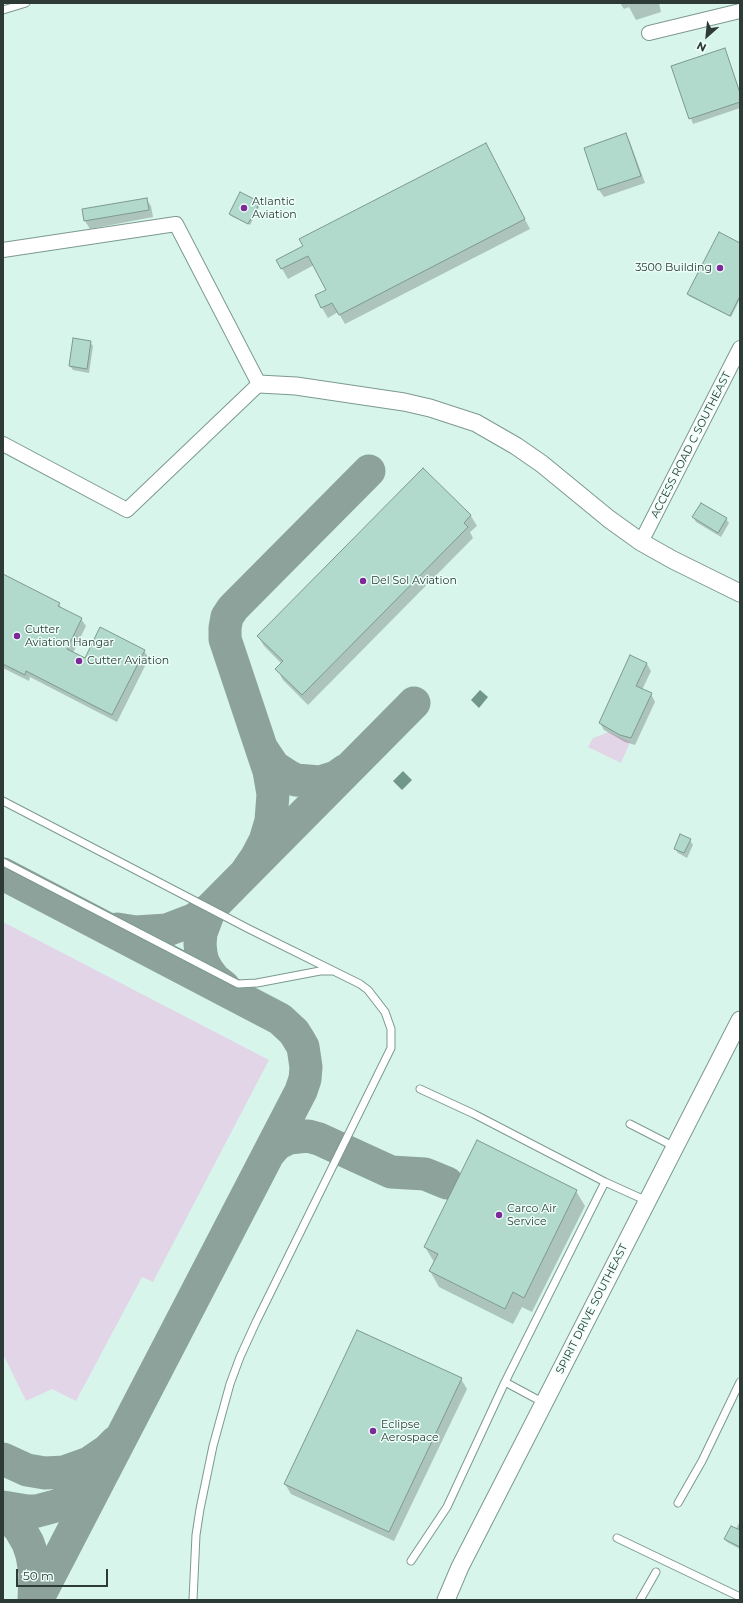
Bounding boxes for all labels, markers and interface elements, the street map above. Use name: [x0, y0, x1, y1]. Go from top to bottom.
north arrow: [687, 16, 727, 56]
text: N: [694, 38, 709, 55]
place label: Atlantic Aviation: [252, 195, 297, 221]
marker: Atlantic Aviation: [239, 203, 249, 213]
place label: 3500 Building: [635, 261, 712, 275]
marker: 3500 Building: [715, 263, 725, 273]
street label: ACCESS ROAD C SOUTHEAST: [648, 370, 734, 520]
place label: Del Sol Aviation: [371, 574, 457, 588]
marker: Del Sol Aviation: [358, 576, 368, 586]
place label: Cutter Aviation Hangar: [25, 623, 114, 649]
marker: Cutter Aviation Hangar: [12, 631, 22, 641]
place label: Cutter Aviation: [87, 654, 169, 668]
marker: Cutter Aviation: [74, 656, 84, 666]
place label: Carco Air Service: [507, 1202, 557, 1228]
marker: Carco Air Service: [494, 1210, 504, 1220]
street label: SPIRIT DRIVE SOUTHEAST: [553, 1242, 631, 1376]
place label: Eclipse Aerospace: [381, 1418, 439, 1444]
marker: Eclipse Aerospace: [368, 1426, 378, 1436]
scale bar: [18, 1561, 110, 1587]
text: 50 m: [23, 1568, 54, 1583]

